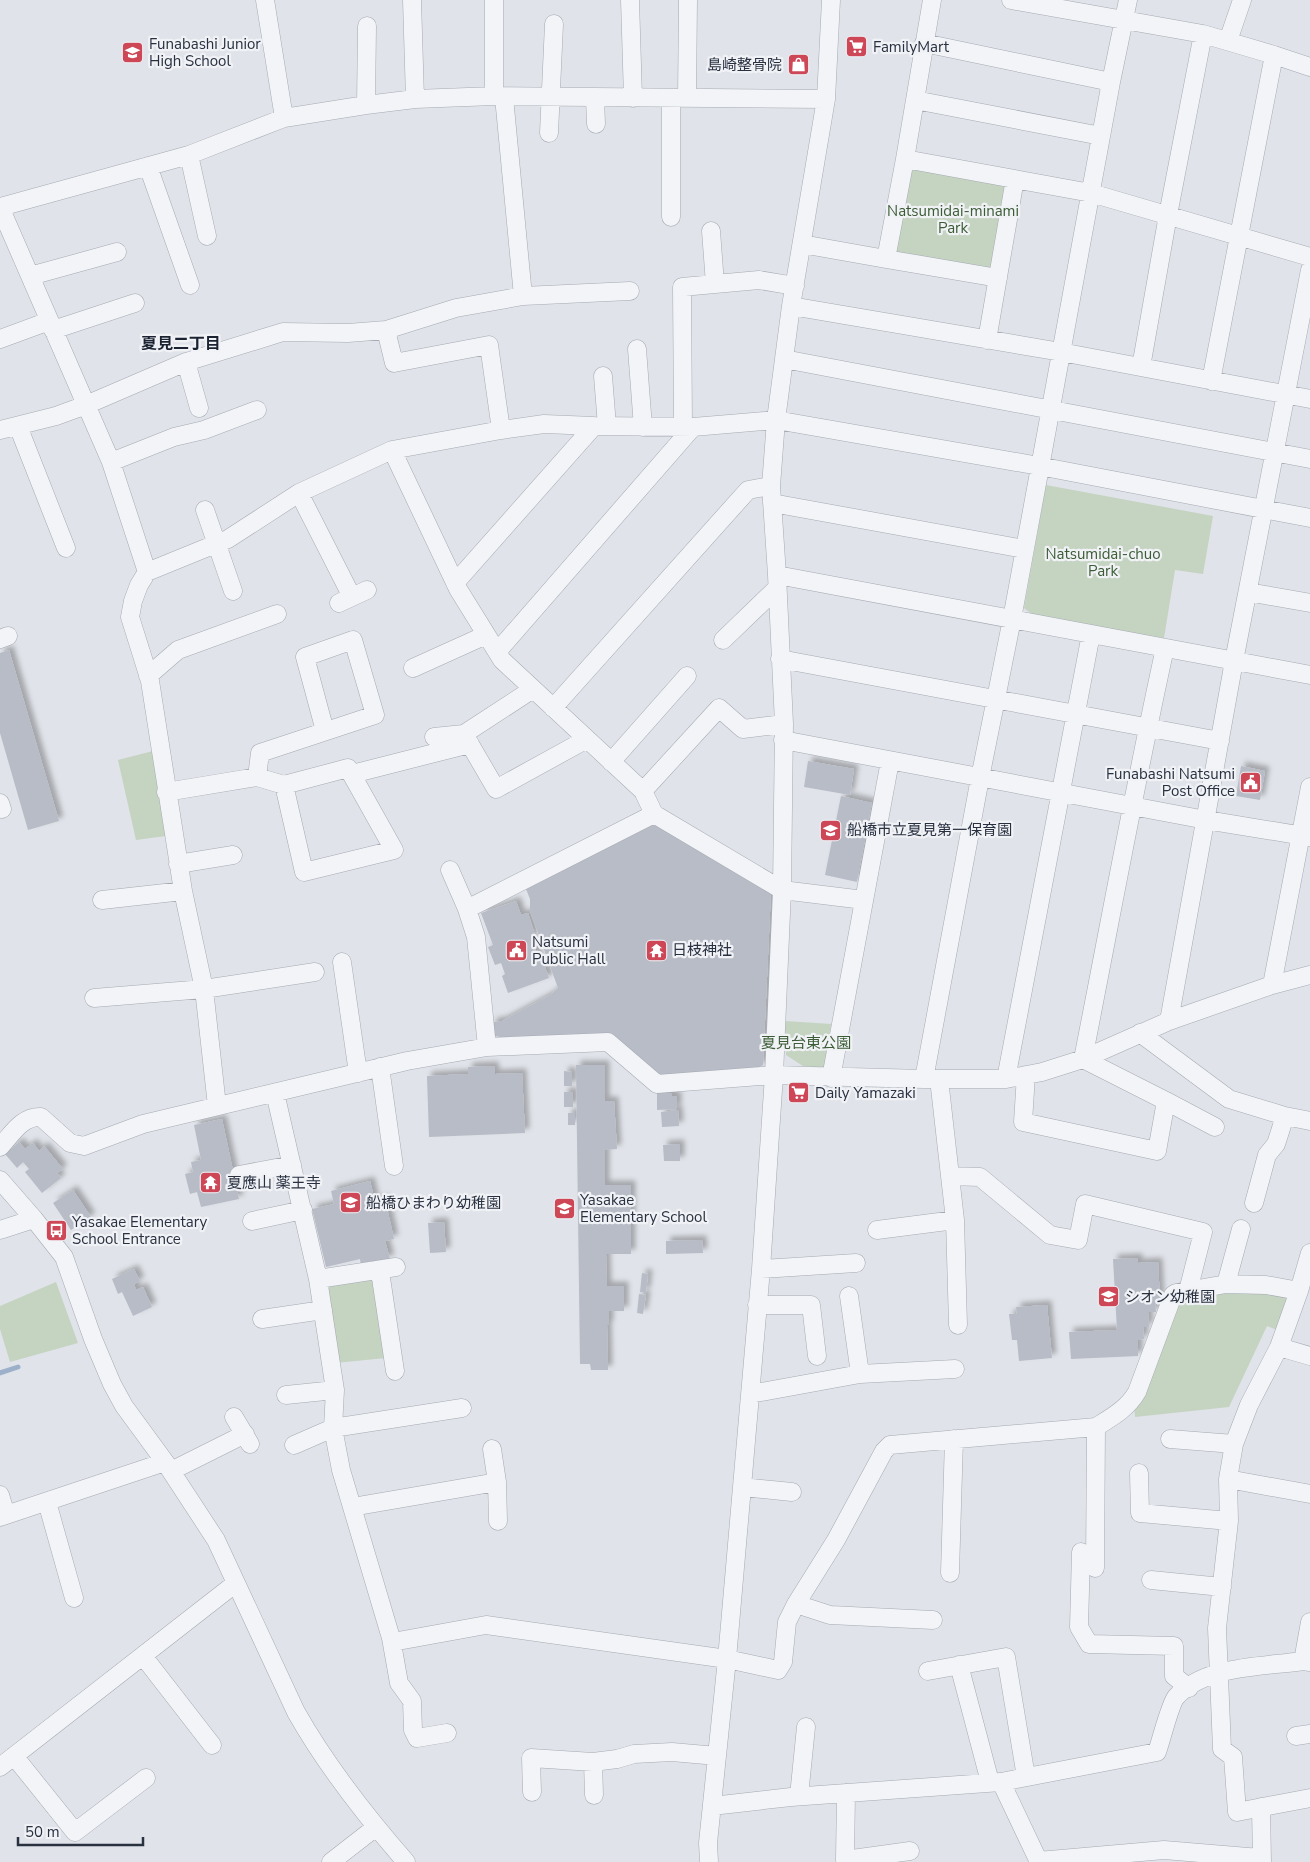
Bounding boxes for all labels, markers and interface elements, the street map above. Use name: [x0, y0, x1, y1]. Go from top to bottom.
place label: Funabashi Junior High School: [149, 34, 261, 71]
supermarket icon: FamilyMart: [845, 35, 869, 59]
place label: FamilyMart: [873, 37, 950, 57]
school or university icon: Funabashi Junior High School: [121, 41, 145, 65]
shop icon: 島崎整骨院: [786, 53, 810, 77]
place label: 島崎整骨院: [707, 55, 782, 75]
park label: Natsumidai-minami Park: [887, 201, 1019, 238]
district label: 夏見二丁目: [141, 333, 221, 355]
park label: Natsumidai-chuo Park: [1045, 544, 1161, 581]
place label: Funabashi Natsumi Post Office: [1106, 764, 1235, 801]
public building icon: Funabashi Natsumi Post Office: [1239, 771, 1263, 795]
school or university icon: 船橋市立夏見第一保育園: [819, 818, 843, 842]
place label: 船橋市立夏見第一保育園: [847, 820, 1012, 840]
place label: Natsumi Public Hall: [532, 932, 606, 969]
temple icon: 日枝神社: [644, 938, 668, 962]
public building icon: Natsumi Public Hall: [504, 939, 528, 963]
place label: 日枝神社: [672, 940, 732, 960]
park label: 夏見台東公園: [761, 1033, 851, 1053]
supermarket icon: Daily Yamazaki: [787, 1081, 811, 1105]
place label: Daily Yamazaki: [815, 1083, 916, 1103]
temple icon: 夏應山 薬王寺: [199, 1171, 223, 1195]
place label: 夏應山 薬王寺: [227, 1173, 321, 1193]
place label: Yasakae Elementary School: [579, 1190, 707, 1227]
school or university icon: 船橋ひまわり幼稚園: [338, 1191, 362, 1215]
place label: 船橋ひまわり幼稚園: [366, 1193, 501, 1213]
school or university icon: Yasakae Elementary School: [552, 1197, 576, 1221]
place label: Yasakae Elementary School Entrance: [71, 1212, 208, 1249]
bus stop icon: Yasakae Elementary School Entrance: [44, 1219, 68, 1243]
school or university icon: シオン幼稚園: [1097, 1285, 1121, 1309]
place label: シオン幼稚園: [1125, 1287, 1215, 1307]
scale bar: [18, 1814, 142, 1846]
text: 50 m: [25, 1822, 60, 1842]

